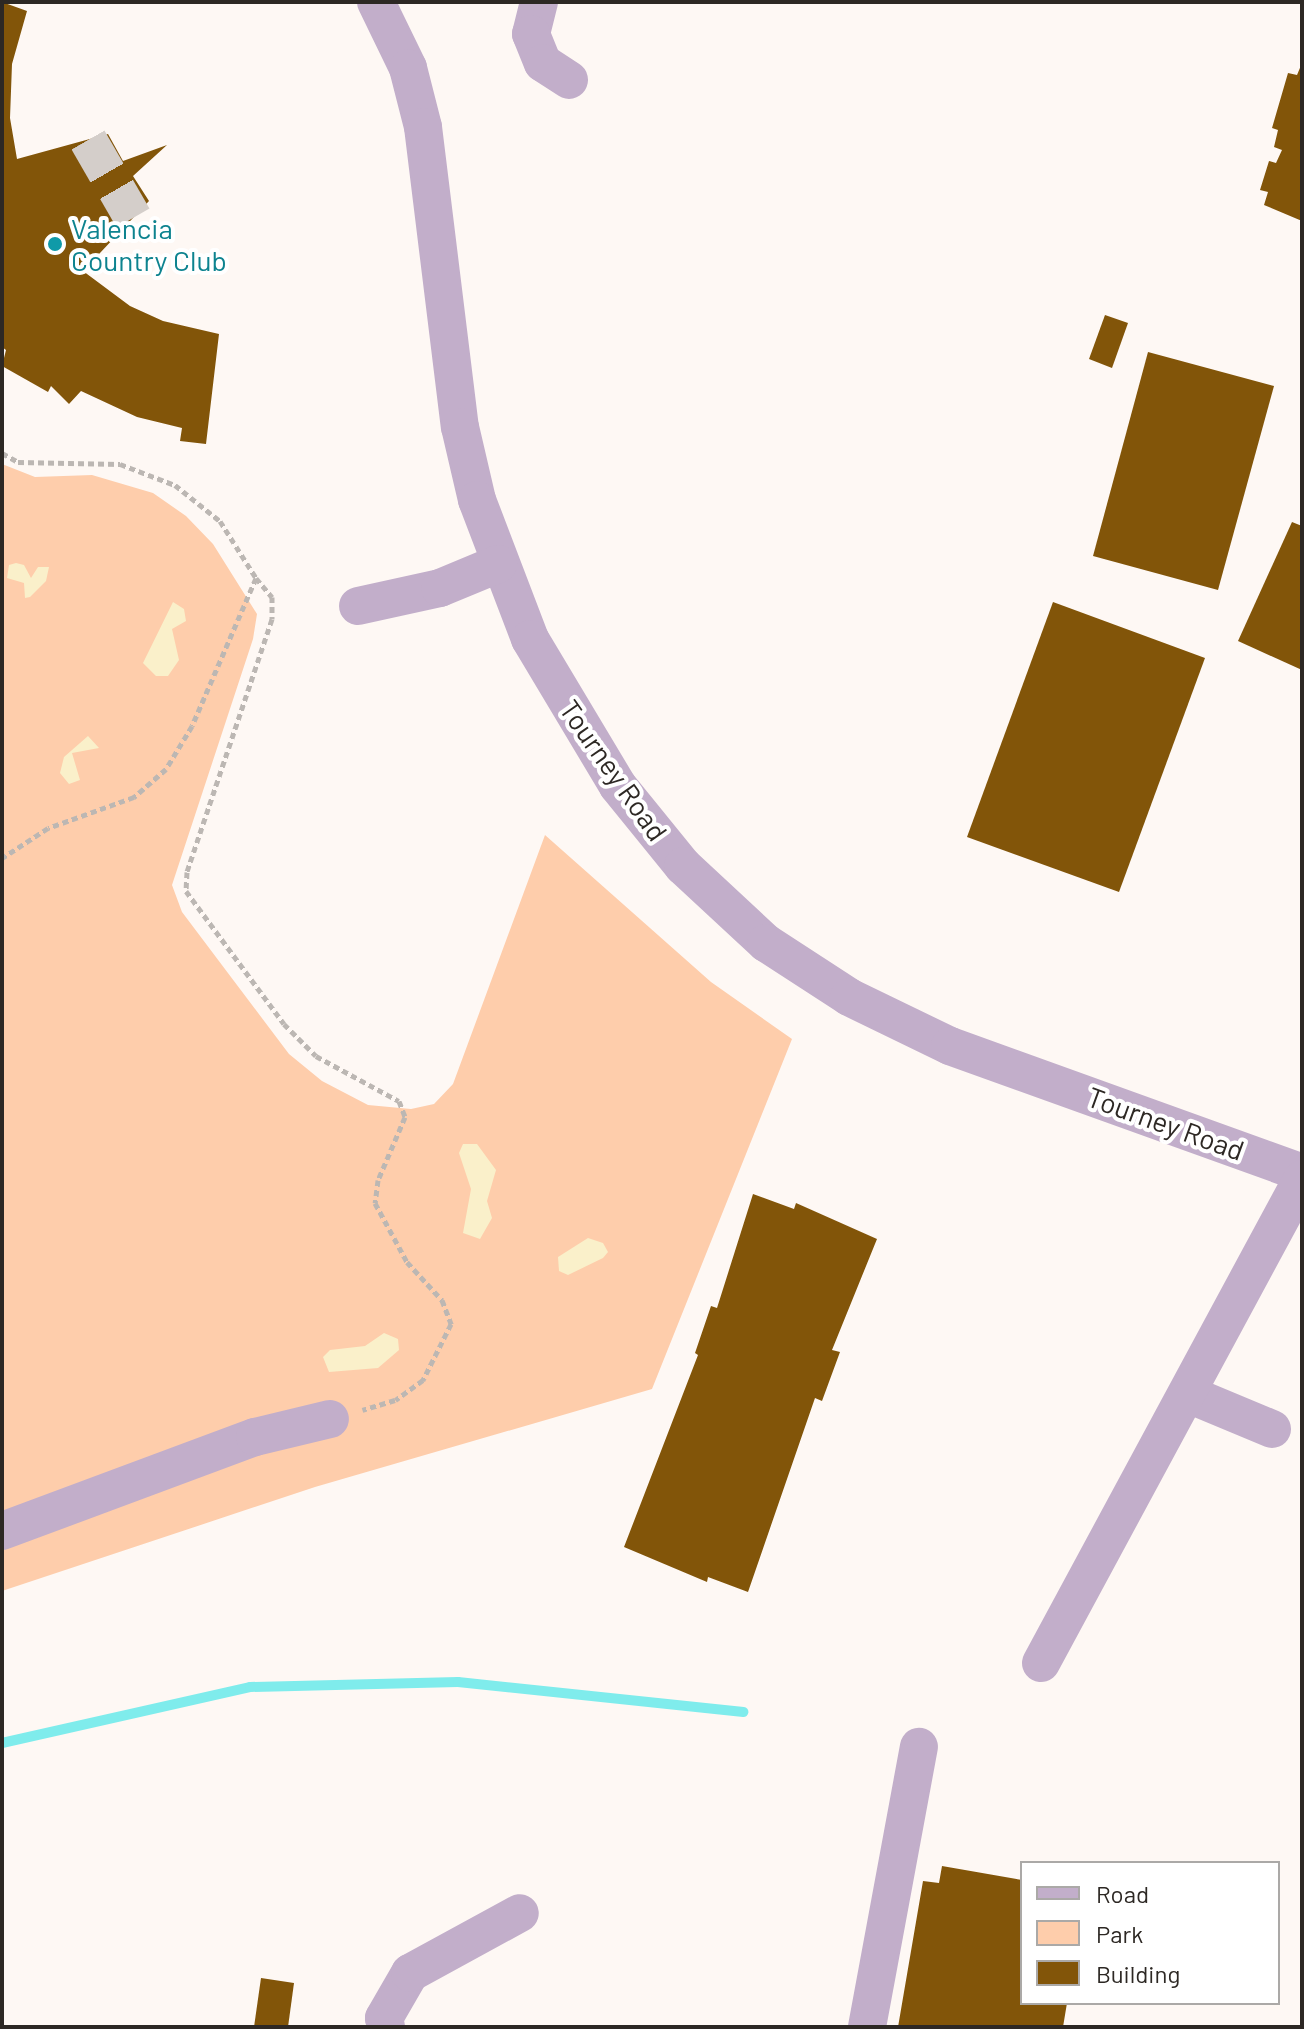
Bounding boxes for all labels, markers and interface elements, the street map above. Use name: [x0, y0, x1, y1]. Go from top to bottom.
place label: Valencia Country Club: [71, 211, 227, 277]
marker: Valencia Country Club: [46, 235, 64, 253]
street label: Tourney Road: [553, 693, 675, 847]
street label: Tourney Road: [1083, 1079, 1249, 1167]
legend: [1020, 1861, 1280, 2005]
text: Road: [1096, 1879, 1149, 1908]
text: Park: [1096, 1919, 1143, 1948]
text: Building: [1096, 1959, 1180, 1988]

